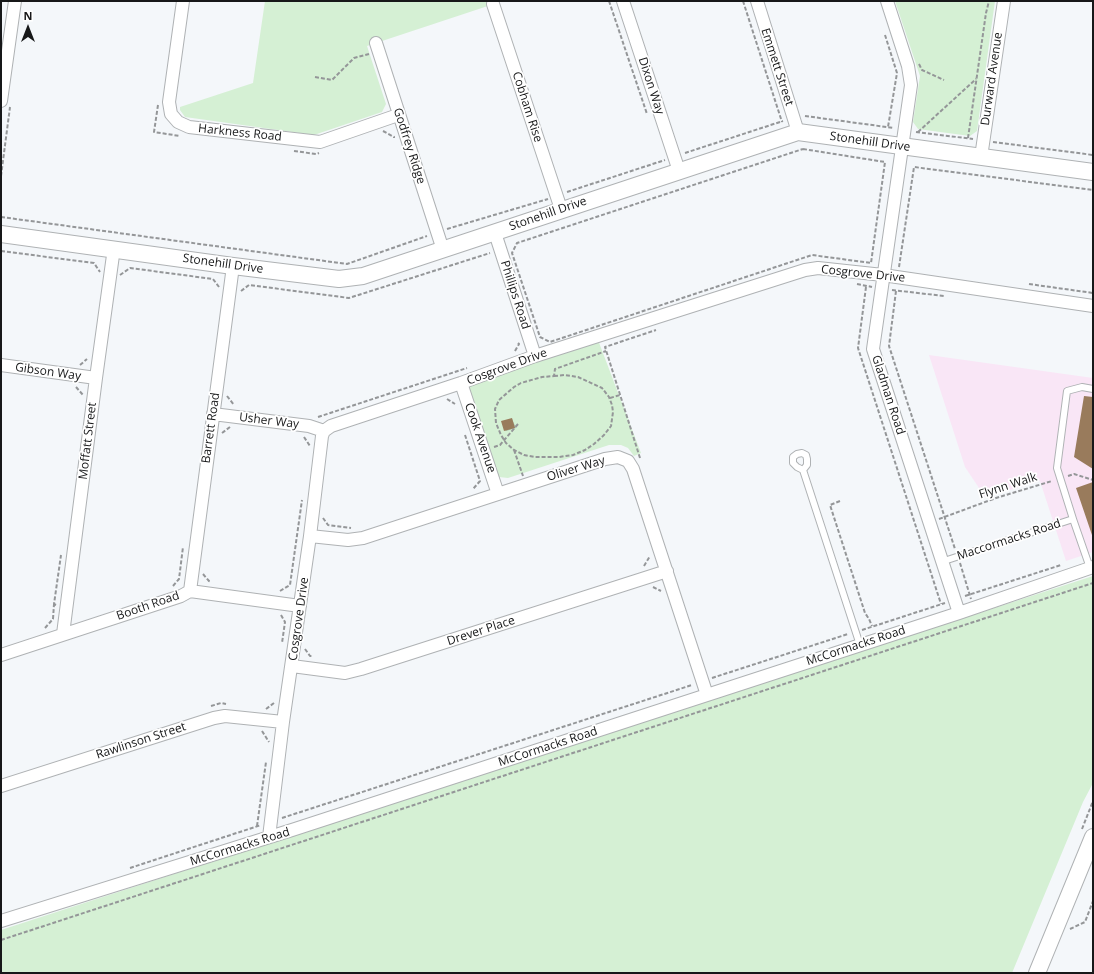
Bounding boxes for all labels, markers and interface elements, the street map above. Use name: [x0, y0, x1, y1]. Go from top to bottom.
north arrow: [8, 8, 48, 48]
text: N: [24, 8, 32, 23]
street label: Emmett Street: [758, 26, 796, 108]
street label: Durward Avenue: [978, 31, 1006, 127]
street label: Dixon Way: [635, 55, 667, 117]
street label: Cobham Rise: [509, 70, 545, 144]
street label: Godfrey Ridge: [390, 106, 428, 186]
street label: Harkness Road: [197, 121, 283, 145]
street label: Stonehill Drive: [829, 129, 911, 155]
street label: Stonehill Drive: [507, 194, 589, 234]
street label: Stonehill Drive: [182, 251, 264, 277]
street label: Phillips Road: [497, 259, 533, 331]
street label: Cosgrove Drive: [820, 262, 906, 286]
street label: Cosgrove Drive: [465, 346, 549, 388]
street label: Gladman Road: [868, 353, 908, 437]
street label: Gibson Way: [14, 360, 82, 384]
street label: Barrett Road: [199, 392, 223, 464]
street label: Moffatt Street: [76, 401, 100, 481]
street label: Cook Avenue: [461, 401, 499, 475]
street label: Usher Way: [238, 410, 300, 432]
street label: Oliver Way: [545, 453, 607, 485]
street label: Flynn Walk: [977, 470, 1039, 502]
street label: Maccormacks Road: [955, 516, 1063, 564]
street label: Cosgrove Drive: [286, 576, 312, 662]
street label: Booth Road: [115, 589, 181, 623]
street label: Drever Place: [445, 613, 517, 649]
street label: McCormacks Road: [805, 623, 907, 669]
street label: Rawlinson Street: [94, 720, 188, 762]
street label: McCormacks Road: [497, 724, 599, 770]
street label: McCormacks Road: [188, 825, 292, 869]

